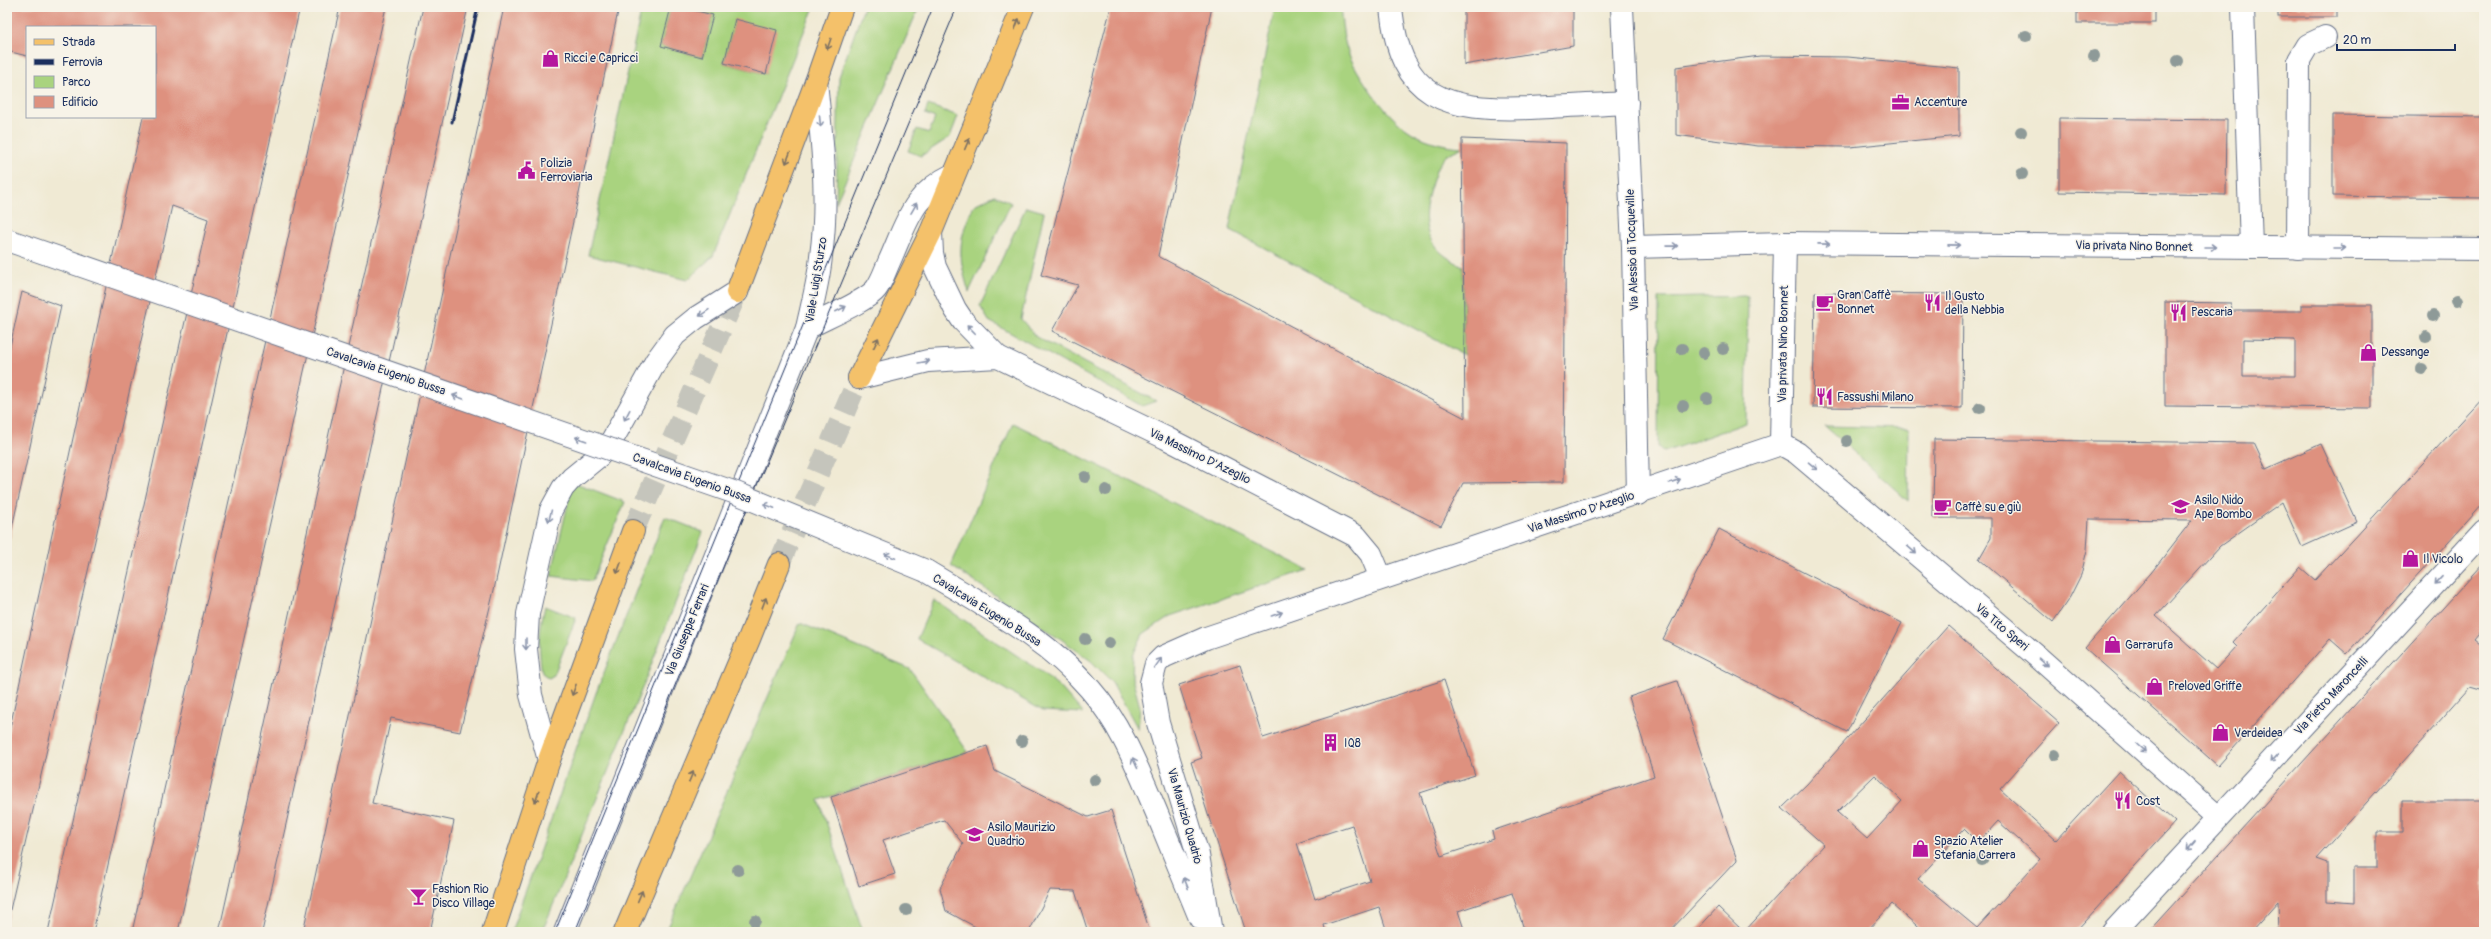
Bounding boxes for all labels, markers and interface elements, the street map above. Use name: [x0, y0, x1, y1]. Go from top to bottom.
one-way arrow: [1013, 18, 1021, 30]
legend: [26, 26, 156, 118]
scale bar: [2337, 26, 2455, 52]
text: 20 m: [2343, 33, 2372, 48]
text: Strada: [62, 35, 96, 50]
one-way arrow: [825, 37, 832, 50]
shop icon: Ricci e Capricci: [541, 48, 561, 68]
place label: Ricci e Capricci: [564, 51, 638, 66]
text: Ferrovia: [62, 55, 103, 70]
text: Parco: [62, 75, 91, 90]
office icon: Accenture: [1891, 92, 1911, 112]
text: Edificio: [62, 95, 98, 110]
place label: Accenture: [1914, 95, 1967, 110]
one-way arrow: [817, 114, 824, 127]
one-way arrow: [964, 138, 971, 150]
one-way arrow: [783, 151, 791, 163]
place label: Polizia Ferroviaria: [540, 156, 593, 185]
public building icon: Polizia Ferroviaria: [517, 160, 537, 180]
street label: Via Alessio di Tocqueville: [1623, 189, 1642, 311]
one-way arrow: [910, 202, 918, 214]
street label: Viale Luigi Sturzo: [802, 235, 831, 324]
street label: Via privata Nino Bonnet: [2075, 238, 2193, 255]
one-way arrow: [1817, 240, 1830, 248]
one-way arrow: [1947, 241, 1960, 249]
one-way arrow: [1665, 242, 1678, 250]
one-way arrow: [2203, 243, 2216, 251]
one-way arrow: [2333, 244, 2346, 252]
street label: Via privata Nino Bonnet: [1775, 285, 1792, 403]
place label: Gran Caffè Bonnet: [1837, 288, 1891, 317]
place label: Il Gusto della Nebbia: [1945, 289, 2005, 318]
cafe icon: Gran Caffè Bonnet: [1814, 292, 1834, 312]
restaurant icon: Il Gusto della Nebbia: [1922, 293, 1942, 313]
restaurant icon: Pescaria: [2168, 302, 2188, 322]
one-way arrow: [835, 305, 847, 312]
place label: Pescaria: [2191, 305, 2233, 320]
one-way arrow: [698, 309, 710, 317]
one-way arrow: [966, 324, 976, 334]
one-way arrow: [873, 337, 880, 349]
shop icon: Dessange: [2358, 342, 2378, 362]
street label: Cavalcavia Eugenio Bussa: [324, 344, 448, 399]
place label: Dessange: [2381, 345, 2429, 360]
one-way arrow: [917, 357, 930, 365]
restaurant icon: Fassushi Milano: [1814, 387, 1834, 407]
place label: Fassushi Milano: [1837, 390, 1914, 405]
one-way arrow: [453, 392, 465, 400]
one-way arrow: [623, 409, 631, 421]
street label: Via Massimo D'Azeglio: [1147, 425, 1254, 488]
one-way arrow: [575, 435, 588, 442]
street label: Cavalcavia Eugenio Bussa: [630, 450, 754, 507]
one-way arrow: [1808, 462, 1818, 471]
one-way arrow: [1668, 477, 1681, 484]
street label: Via Massimo D'Azeglio: [1526, 488, 1637, 537]
place label: Asilo Nido Ape Bombo: [2194, 493, 2252, 522]
cafe icon: Caffè su e giù: [1932, 497, 1952, 517]
school or university icon: Asilo Nido Ape Bombo: [2171, 497, 2191, 517]
place label: Caffè su e giù: [1955, 500, 2022, 515]
one-way arrow: [764, 502, 776, 510]
one-way arrow: [545, 510, 553, 523]
one-way arrow: [1907, 546, 1918, 555]
shop icon: Il Vicolo: [2400, 549, 2420, 569]
one-way arrow: [884, 552, 896, 559]
place label: Il Vicolo: [2423, 552, 2464, 567]
one-way arrow: [615, 561, 623, 573]
street label: Cavalcavia Eugenio Bussa: [930, 571, 1044, 650]
one-way arrow: [2434, 575, 2443, 585]
street label: Via Giuseppe Ferrari: [662, 582, 713, 678]
one-way arrow: [760, 597, 768, 609]
street label: Via Tito Speri: [1972, 601, 2031, 654]
one-way arrow: [1270, 610, 1283, 617]
shop icon: Garrarufa: [2102, 635, 2122, 655]
one-way arrow: [522, 637, 530, 650]
place label: Garrarufa: [2125, 638, 2173, 653]
street label: Via Pietro Maroncelli: [2291, 654, 2371, 739]
one-way arrow: [2038, 657, 2049, 666]
one-way arrow: [1154, 658, 1162, 669]
shop icon: Preloved Griffe: [2145, 676, 2165, 696]
place label: Preloved Griffe: [2168, 679, 2242, 694]
one-way arrow: [570, 683, 577, 696]
shop icon: Verdeidea: [2211, 723, 2231, 743]
place label: Verdeidea: [2234, 726, 2283, 741]
building icon: IQ8: [1321, 733, 1341, 753]
place label: IQ8: [1344, 736, 1361, 751]
one-way arrow: [2135, 743, 2146, 752]
one-way arrow: [2269, 753, 2279, 763]
one-way arrow: [1131, 758, 1138, 770]
street label: Via Maurizio Quadrio: [1164, 766, 1206, 866]
one-way arrow: [688, 771, 695, 783]
one-way arrow: [533, 790, 540, 803]
restaurant icon: Cost: [2113, 791, 2133, 811]
place label: Cost: [2136, 794, 2160, 809]
place label: Asilo Maurizio Quadrio: [987, 820, 1056, 849]
school or university icon: Asilo Maurizio Quadrio: [964, 824, 984, 844]
place label: Spazio Atelier Stefania Carrera: [1934, 834, 2016, 863]
shop icon: Spazio Atelier Stefania Carrera: [1911, 838, 1931, 858]
one-way arrow: [2187, 841, 2196, 851]
one-way arrow: [1181, 878, 1189, 890]
place label: Fashion Rio Disco Village: [432, 882, 495, 911]
bar icon: Fashion Rio Disco Village: [409, 886, 429, 906]
one-way arrow: [637, 891, 644, 903]

